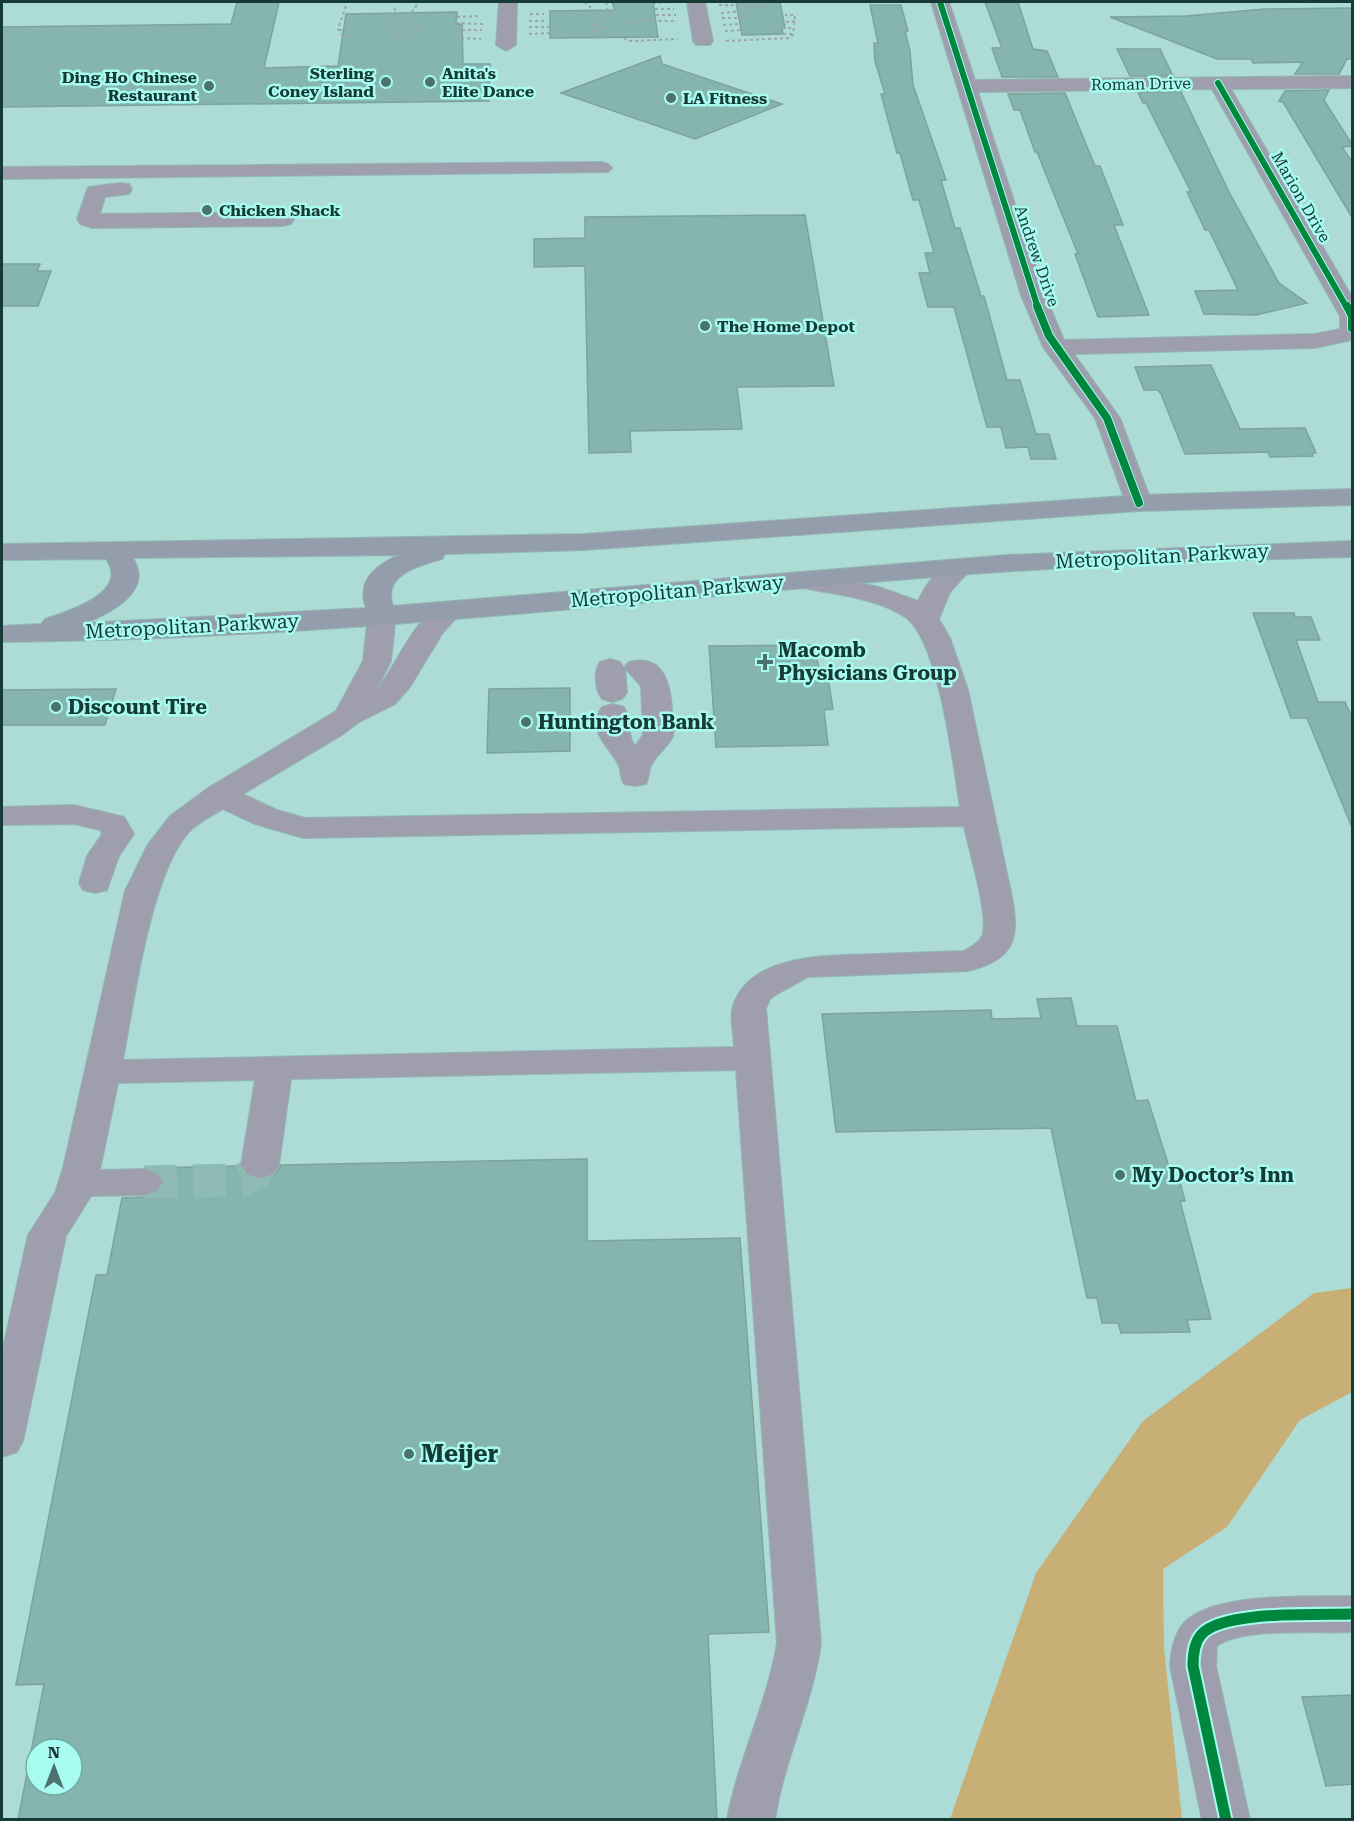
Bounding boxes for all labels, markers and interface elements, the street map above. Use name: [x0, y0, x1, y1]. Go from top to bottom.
place label: Sterling Coney Island: [268, 64, 374, 101]
place label: Anita's Elite Dance: [442, 64, 534, 101]
place label: Ding Ho Chinese Restaurant: [62, 68, 198, 105]
street label: Roman Drive: [1091, 74, 1191, 94]
marker: Sterling Coney Island: [379, 75, 393, 89]
marker: Anita's Elite Dance: [423, 75, 437, 89]
marker: Ding Ho Chinese Restaurant: [202, 79, 216, 93]
place label: LA Fitness: [683, 89, 767, 108]
marker: LA Fitness: [664, 91, 678, 105]
street label: Marion Drive: [1267, 148, 1335, 246]
place label: Chicken Shack: [219, 201, 340, 220]
marker: Chicken Shack: [200, 203, 214, 217]
street label: Andrew Drive: [1011, 203, 1063, 309]
place label: The Home Depot: [717, 317, 855, 336]
marker: The Home Depot: [698, 319, 712, 333]
street label: Metropolitan Parkway: [1055, 538, 1270, 574]
street label: Metropolitan Parkway: [569, 570, 785, 612]
street label: Metropolitan Parkway: [85, 608, 300, 644]
place label: Macomb Physicians Group: [778, 638, 957, 685]
marker: Macomb Physicians Group: [756, 653, 774, 671]
place label: Discount Tire: [68, 695, 207, 719]
marker: Discount Tire: [49, 700, 63, 714]
place label: Huntington Bank: [538, 710, 715, 734]
marker: Huntington Bank: [519, 715, 533, 729]
place label: My Doctor’s Inn: [1132, 1163, 1295, 1187]
marker: My Doctor’s Inn: [1113, 1168, 1127, 1182]
place label: Meijer: [421, 1440, 499, 1468]
marker: Meijer: [402, 1447, 416, 1461]
north arrow: [24, 1737, 84, 1797]
text: N: [48, 1743, 60, 1762]

